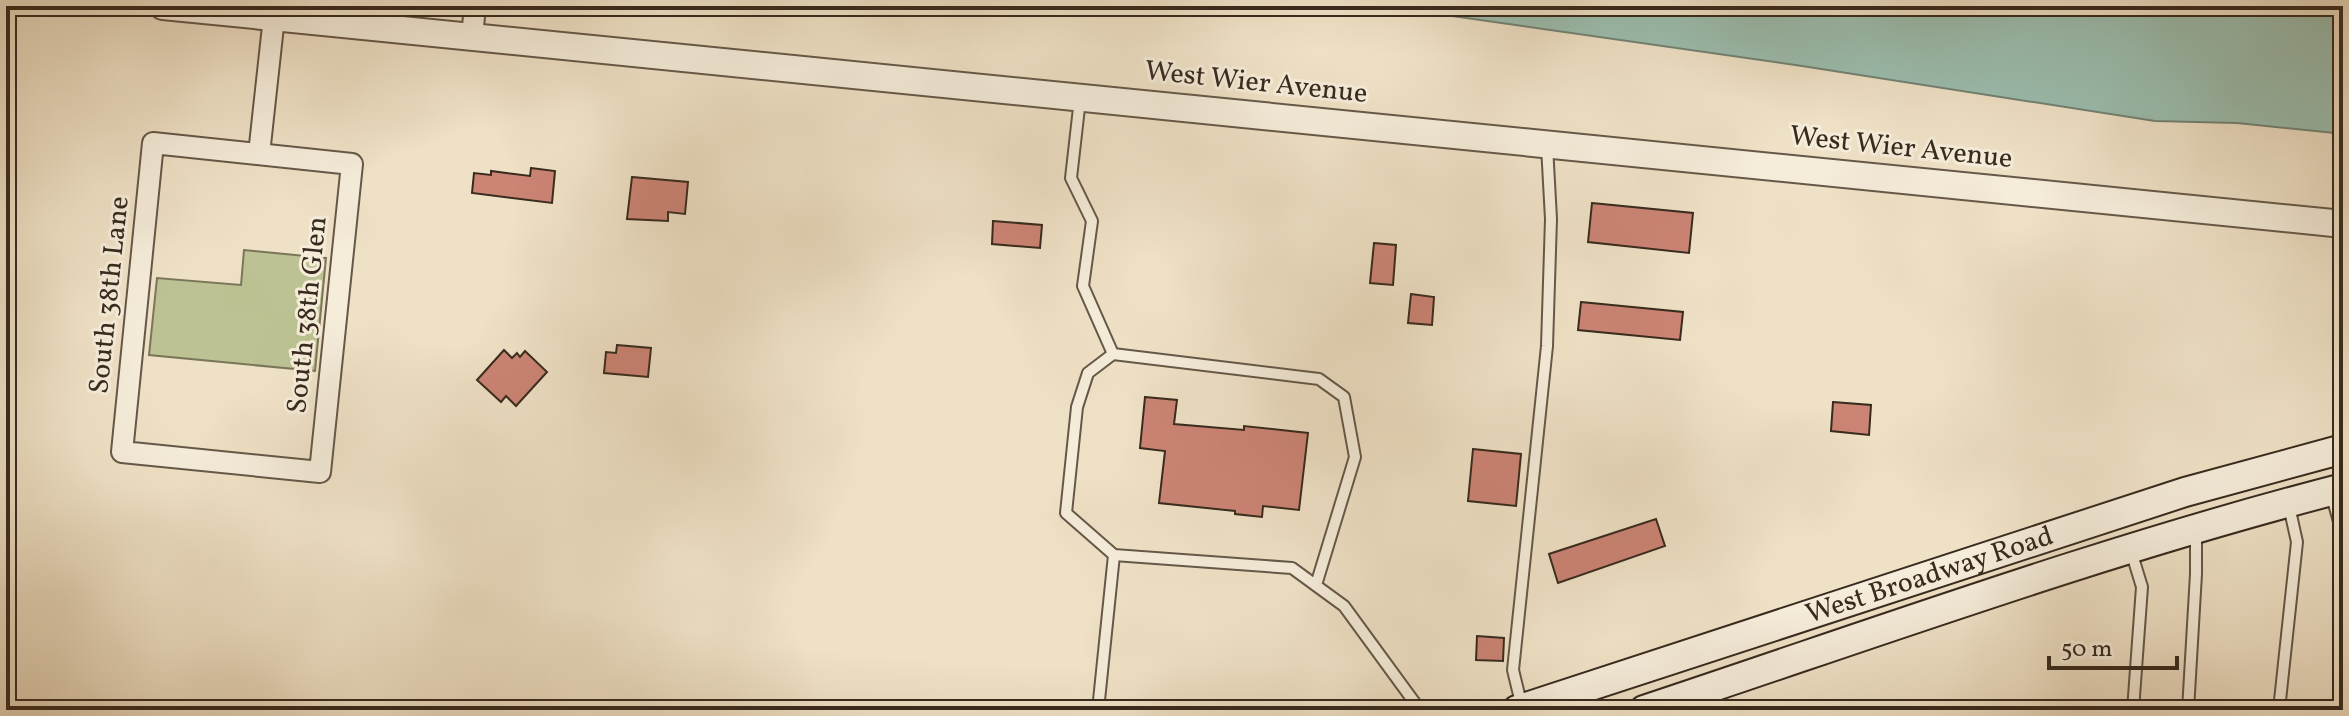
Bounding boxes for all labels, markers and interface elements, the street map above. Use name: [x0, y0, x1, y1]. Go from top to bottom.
street label: West Wier Avenue: [1143, 52, 1369, 114]
street label: West Wier Avenue: [1788, 117, 2014, 179]
street label: South 38th Lane: [80, 194, 140, 396]
street label: South 38th Glen: [278, 215, 338, 415]
street label: West Broadway Road: [1801, 517, 2058, 634]
scale bar: [2049, 620, 2177, 670]
text: 50 m: [2061, 633, 2113, 667]

